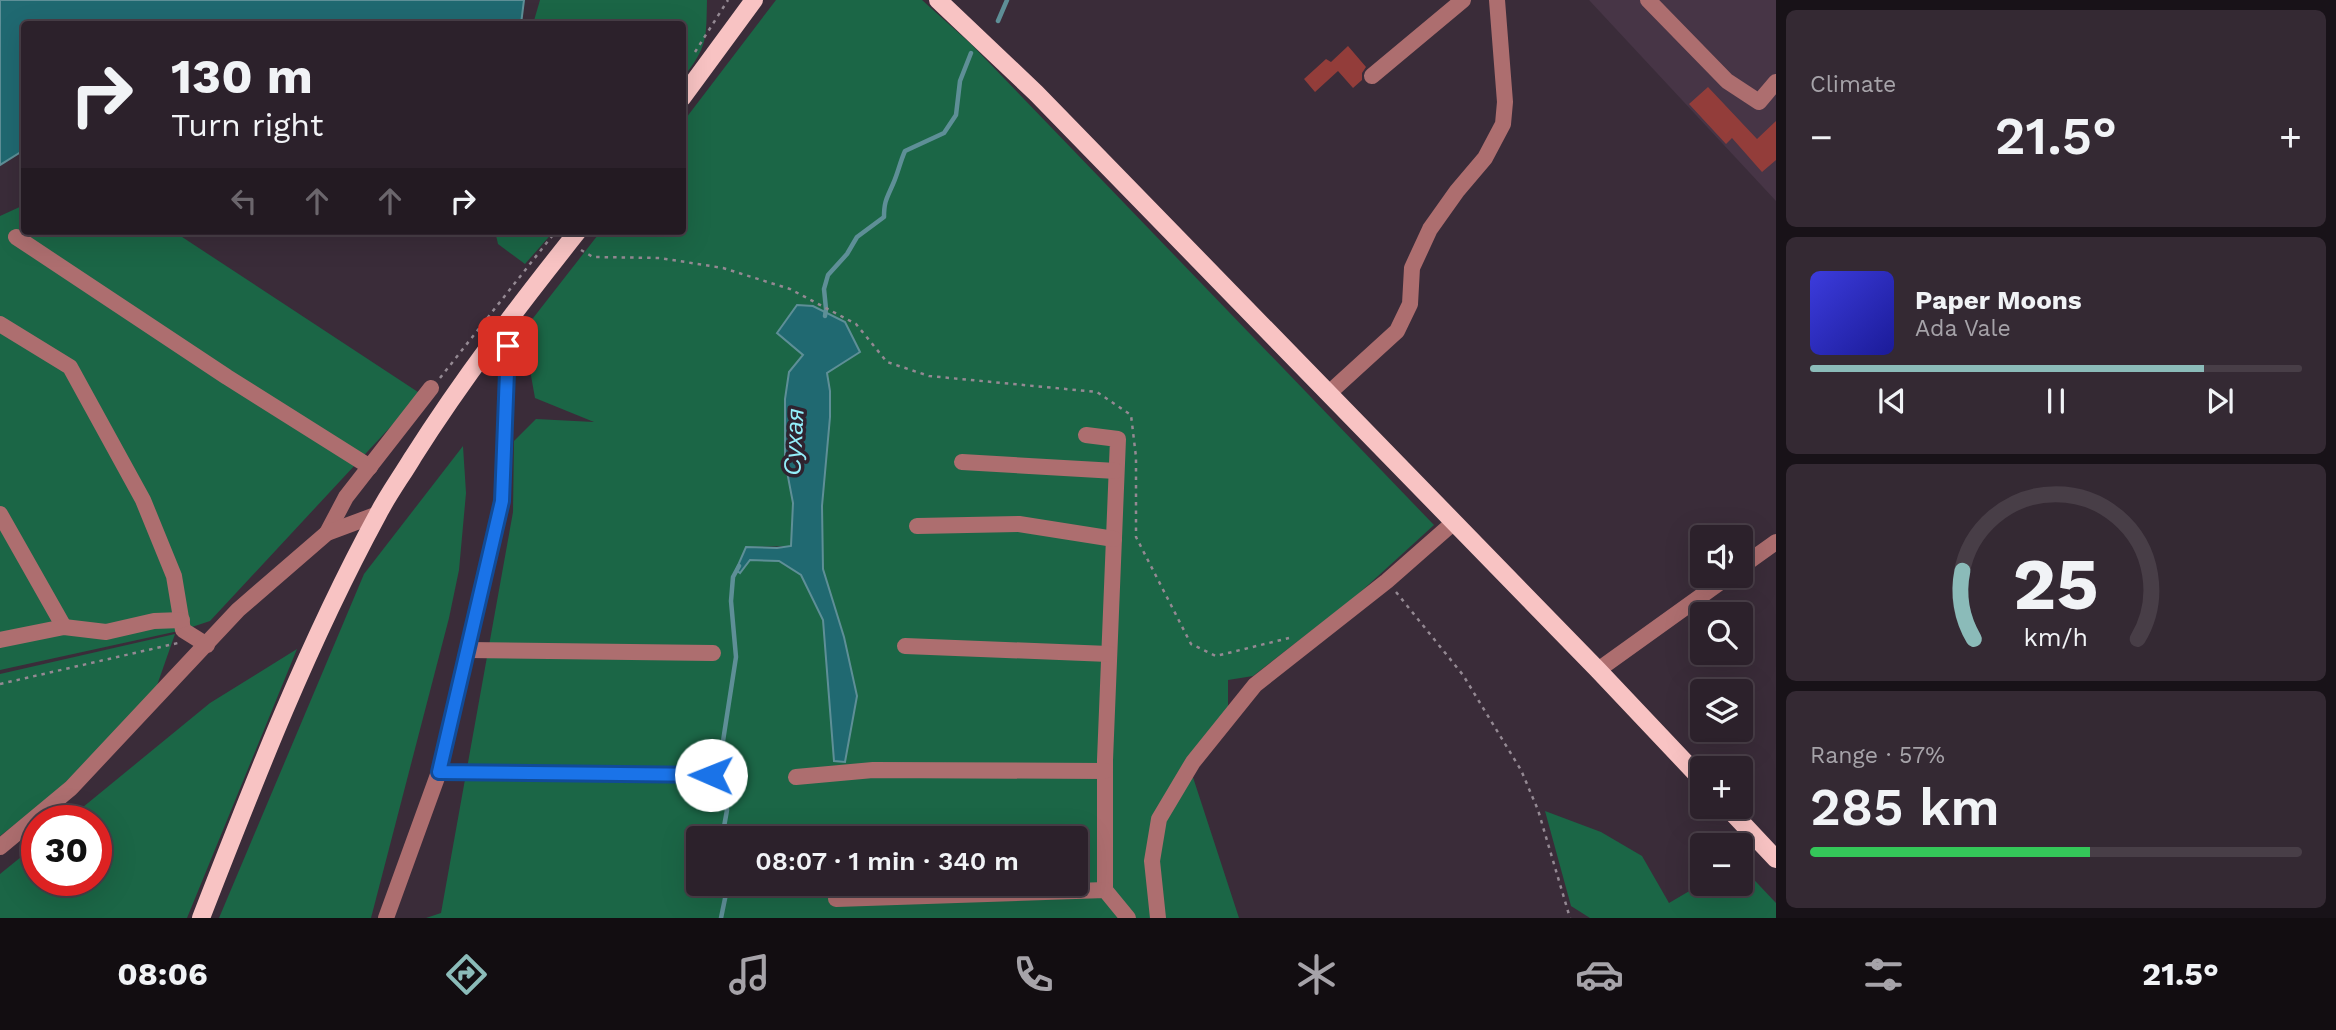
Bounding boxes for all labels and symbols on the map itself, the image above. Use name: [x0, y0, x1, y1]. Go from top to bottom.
pin: [478, 316, 538, 376]
water label: Сухая: [778, 408, 810, 476]
position arrow: [674, 738, 748, 812]
speed limit sign: 30: [21, 805, 112, 896]

